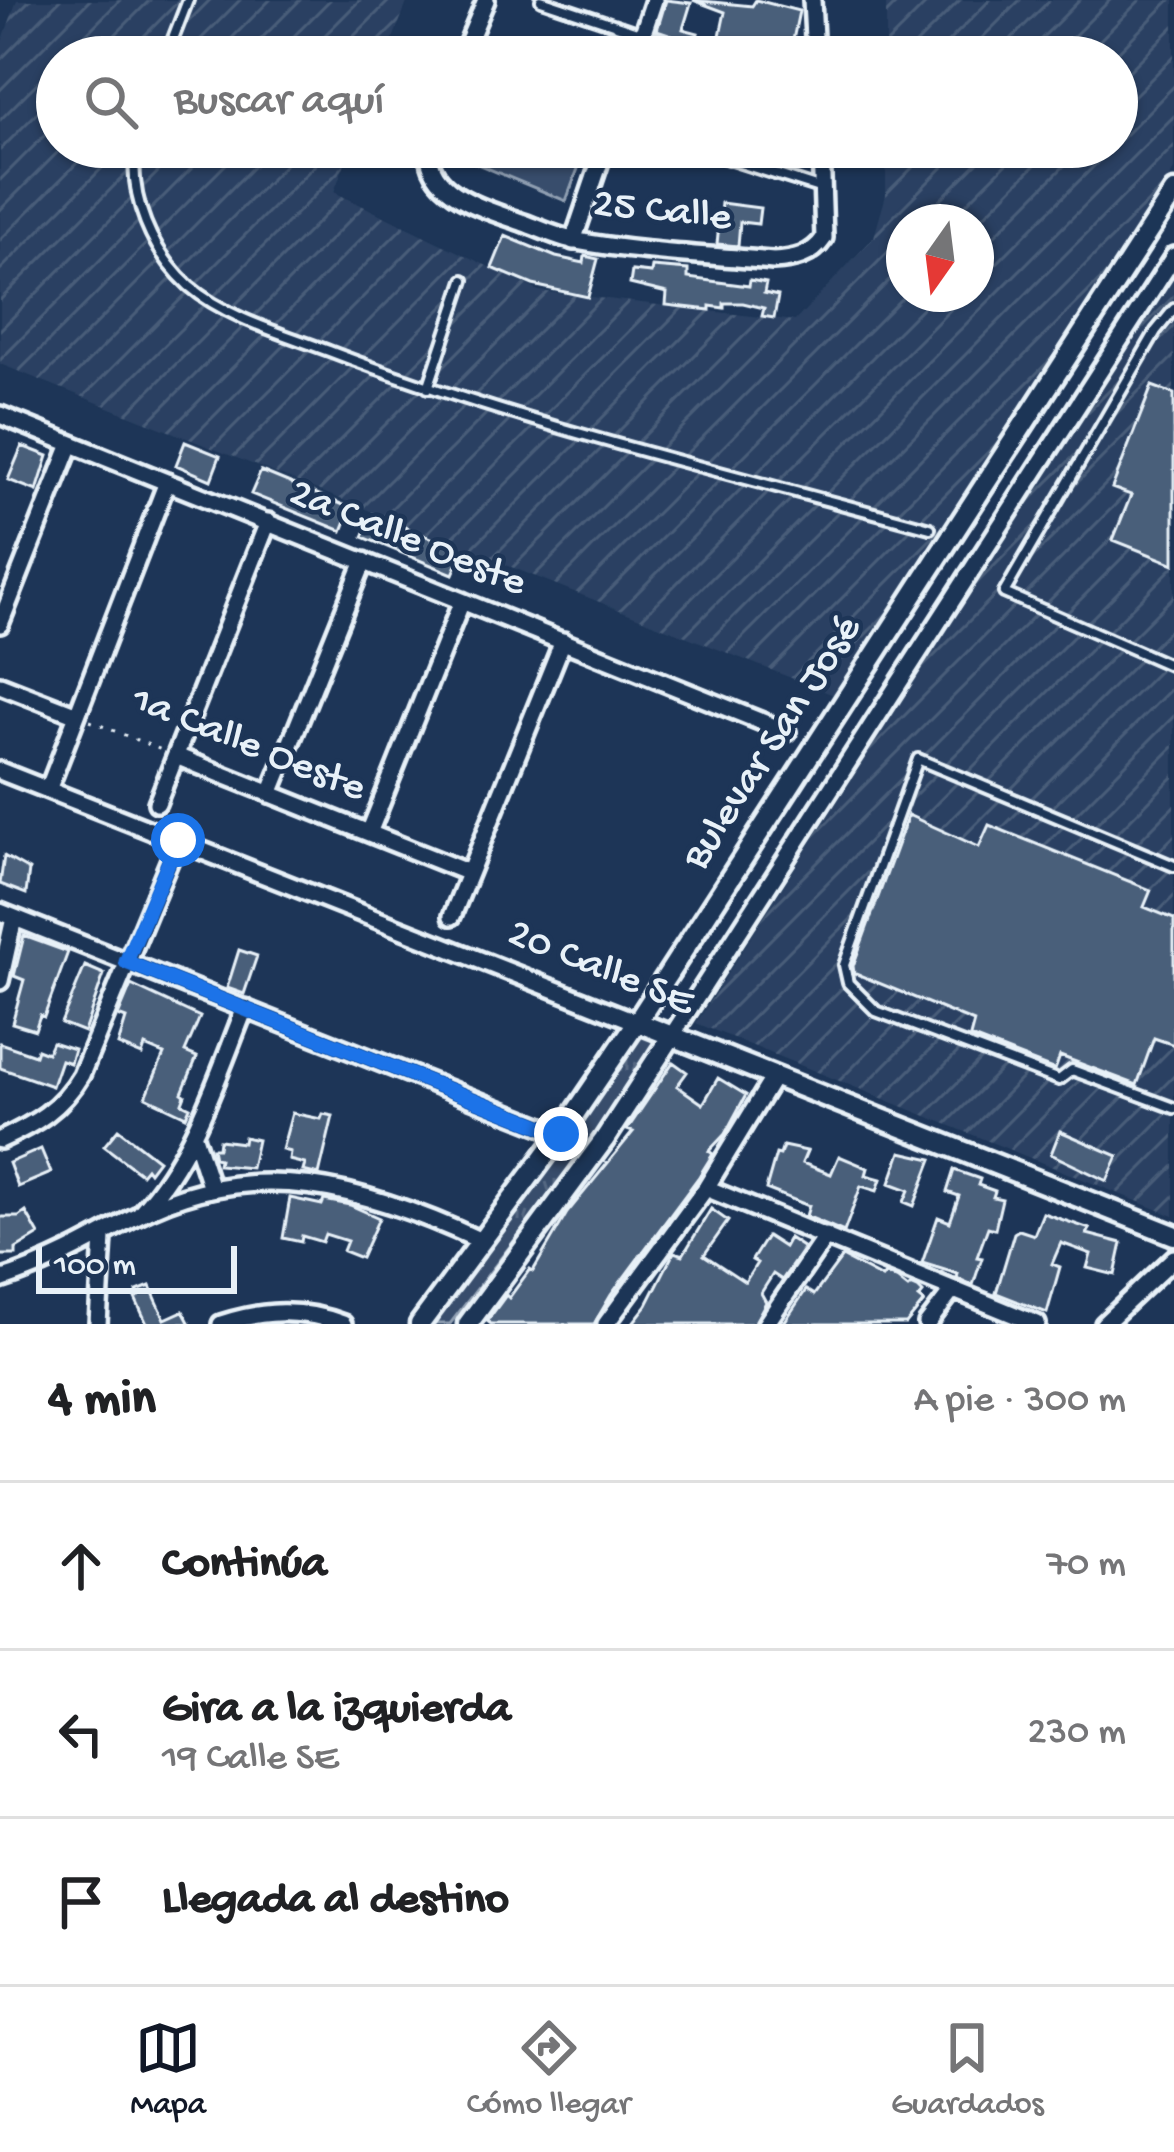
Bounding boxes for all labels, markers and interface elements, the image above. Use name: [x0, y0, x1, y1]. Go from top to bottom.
search box: [36, 36, 1138, 168]
icon: search: [78, 69, 144, 135]
text: Buscar aquí: [174, 76, 384, 129]
street label: 25 Calle: [590, 181, 735, 245]
north arrow: [886, 204, 994, 312]
street label: 2a Calle Oeste: [281, 470, 534, 610]
street label: Bulevar San José: [673, 607, 875, 881]
street label: 1a Calle Oeste: [123, 677, 373, 816]
route start: [151, 813, 205, 867]
street label: 20 Calle SE: [500, 911, 702, 1030]
route end: [534, 1107, 588, 1161]
scale bar: [36, 1240, 237, 1293]
text: 100 m: [54, 1248, 136, 1286]
text: 4 min: [48, 1372, 156, 1432]
text: A pie · 300 m: [914, 1379, 1126, 1425]
icon: ahead: [48, 1533, 114, 1599]
text: Continúa: [162, 1539, 327, 1592]
text: 70 m: [1047, 1543, 1126, 1589]
text: Gira a la izquierda: [162, 1684, 511, 1737]
icon: left: [48, 1701, 114, 1767]
text: 230 m: [1028, 1711, 1126, 1757]
text: 19 Calle SE: [162, 1737, 338, 1783]
icon: arrive: [48, 1869, 114, 1935]
text: Llegada al destino: [162, 1875, 509, 1928]
tab: Mapa: [130, 2015, 206, 2125]
tab: Cómo llegar: [467, 2015, 630, 2125]
tab: Guardados: [891, 2015, 1044, 2125]

